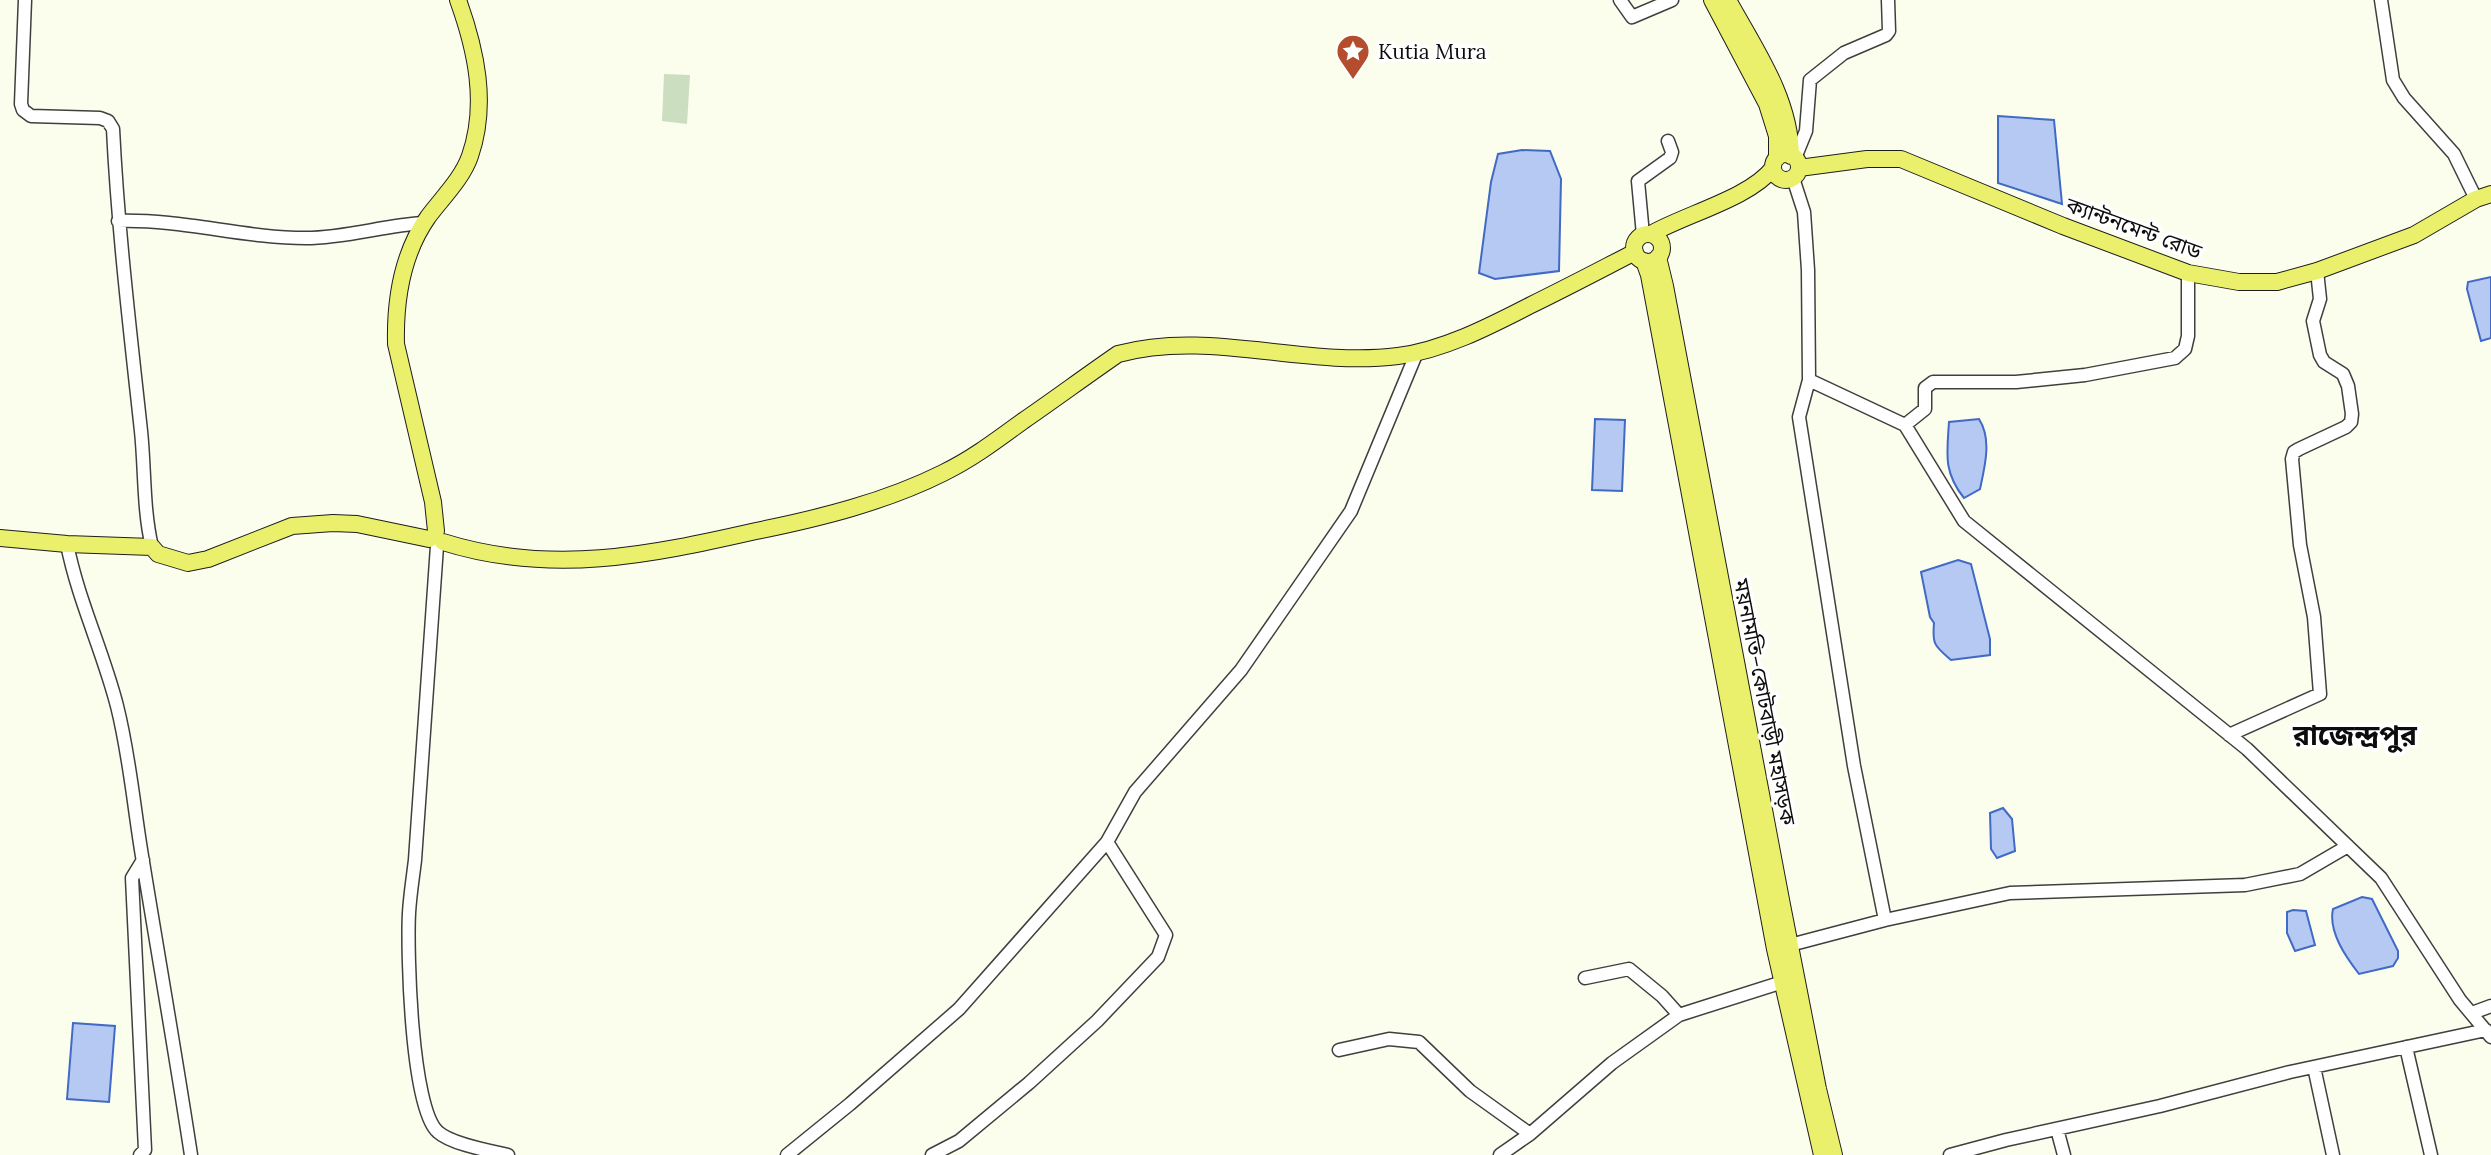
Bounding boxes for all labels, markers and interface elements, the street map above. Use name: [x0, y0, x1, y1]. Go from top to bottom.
place icon: Kutia Mura: [1334, 32, 1372, 81]
place label: Kutia Mura: [1378, 38, 1487, 65]
street label: ক্যান্টনমেন্ট রোড: [2062, 191, 2207, 265]
street label: ময়নামতি–কোটবাড়ী মহাসড়ক: [1728, 576, 1802, 828]
district label: রাজেন্দ্রপুর: [2292, 717, 2418, 753]

